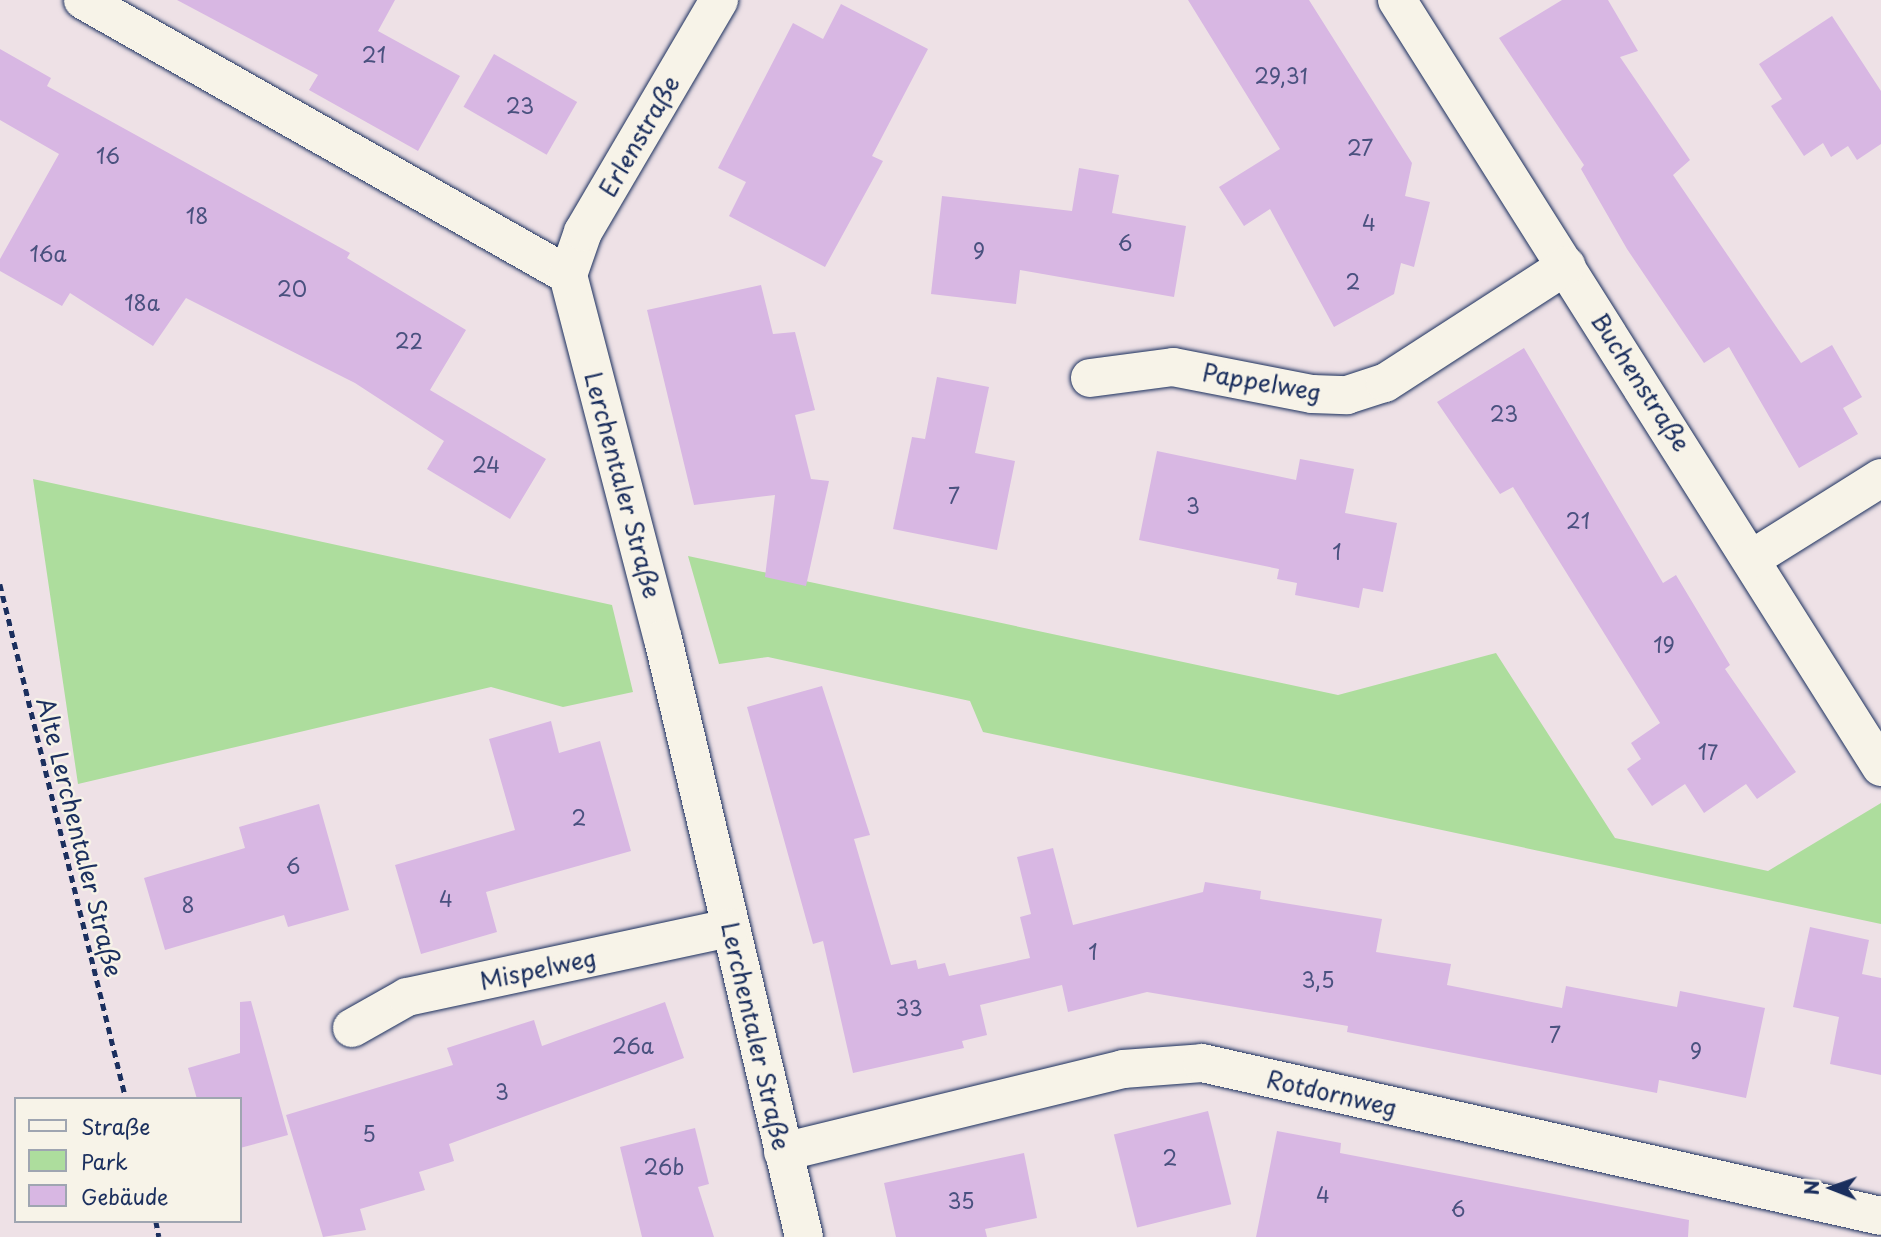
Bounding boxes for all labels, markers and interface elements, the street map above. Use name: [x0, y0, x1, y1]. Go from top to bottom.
house number: 21: [362, 41, 386, 67]
house number: 29,31: [1254, 62, 1308, 88]
street label: Erlenstraße: [593, 70, 685, 202]
house number: 23: [506, 92, 534, 118]
house number: 27: [1347, 134, 1373, 160]
house number: 16: [96, 142, 120, 168]
house number: 18: [186, 202, 208, 228]
house number: 4: [1362, 209, 1376, 235]
house number: 6: [1118, 229, 1132, 255]
house number: 9: [973, 237, 985, 263]
house number: 16a: [29, 240, 67, 266]
house number: 2: [1346, 268, 1360, 294]
house number: 20: [277, 275, 307, 301]
house number: 18a: [124, 289, 160, 315]
street label: Buchenstraße: [1586, 307, 1696, 457]
house number: 22: [395, 327, 423, 353]
street label: Pappelweg: [1200, 357, 1324, 407]
street label: Lerchentaler Straße: [579, 367, 667, 603]
house number: 23: [1490, 400, 1518, 426]
house number: 24: [472, 451, 500, 477]
house number: 7: [948, 482, 960, 508]
house number: 3: [1186, 492, 1200, 518]
house number: 21: [1566, 507, 1590, 533]
house number: 1: [1332, 538, 1342, 564]
house number: 19: [1653, 631, 1675, 657]
street label: Alte Lerchentaler Straße: [31, 692, 129, 982]
house number: 17: [1698, 738, 1718, 764]
house number: 2: [572, 804, 586, 830]
house number: 6: [286, 852, 300, 878]
house number: 4: [439, 885, 453, 911]
house number: 8: [181, 891, 195, 917]
street label: Lerchentaler Straße: [715, 918, 797, 1154]
house number: 1: [1088, 938, 1098, 964]
street label: Mispelweg: [477, 943, 599, 995]
house number: 3,5: [1302, 966, 1334, 992]
house number: 33: [895, 994, 923, 1020]
house number: 7: [1549, 1021, 1561, 1047]
house number: 26a: [612, 1032, 654, 1058]
house number: 9: [1690, 1037, 1702, 1063]
street label: Rotdornweg: [1264, 1064, 1400, 1122]
house number: 3: [495, 1078, 509, 1104]
legend: [14, 1097, 242, 1223]
text: Straße: [81, 1110, 150, 1142]
house number: 5: [362, 1120, 376, 1146]
house number: 2: [1163, 1144, 1177, 1170]
text: Park: [81, 1145, 128, 1177]
house number: 26b: [644, 1153, 684, 1179]
north arrow: [1797, 1153, 1867, 1223]
text: Gebäude: [81, 1180, 168, 1212]
text: N: [1797, 1180, 1825, 1195]
house number: 4: [1316, 1181, 1330, 1207]
house number: 35: [948, 1187, 974, 1213]
house number: 6: [1451, 1195, 1465, 1221]

